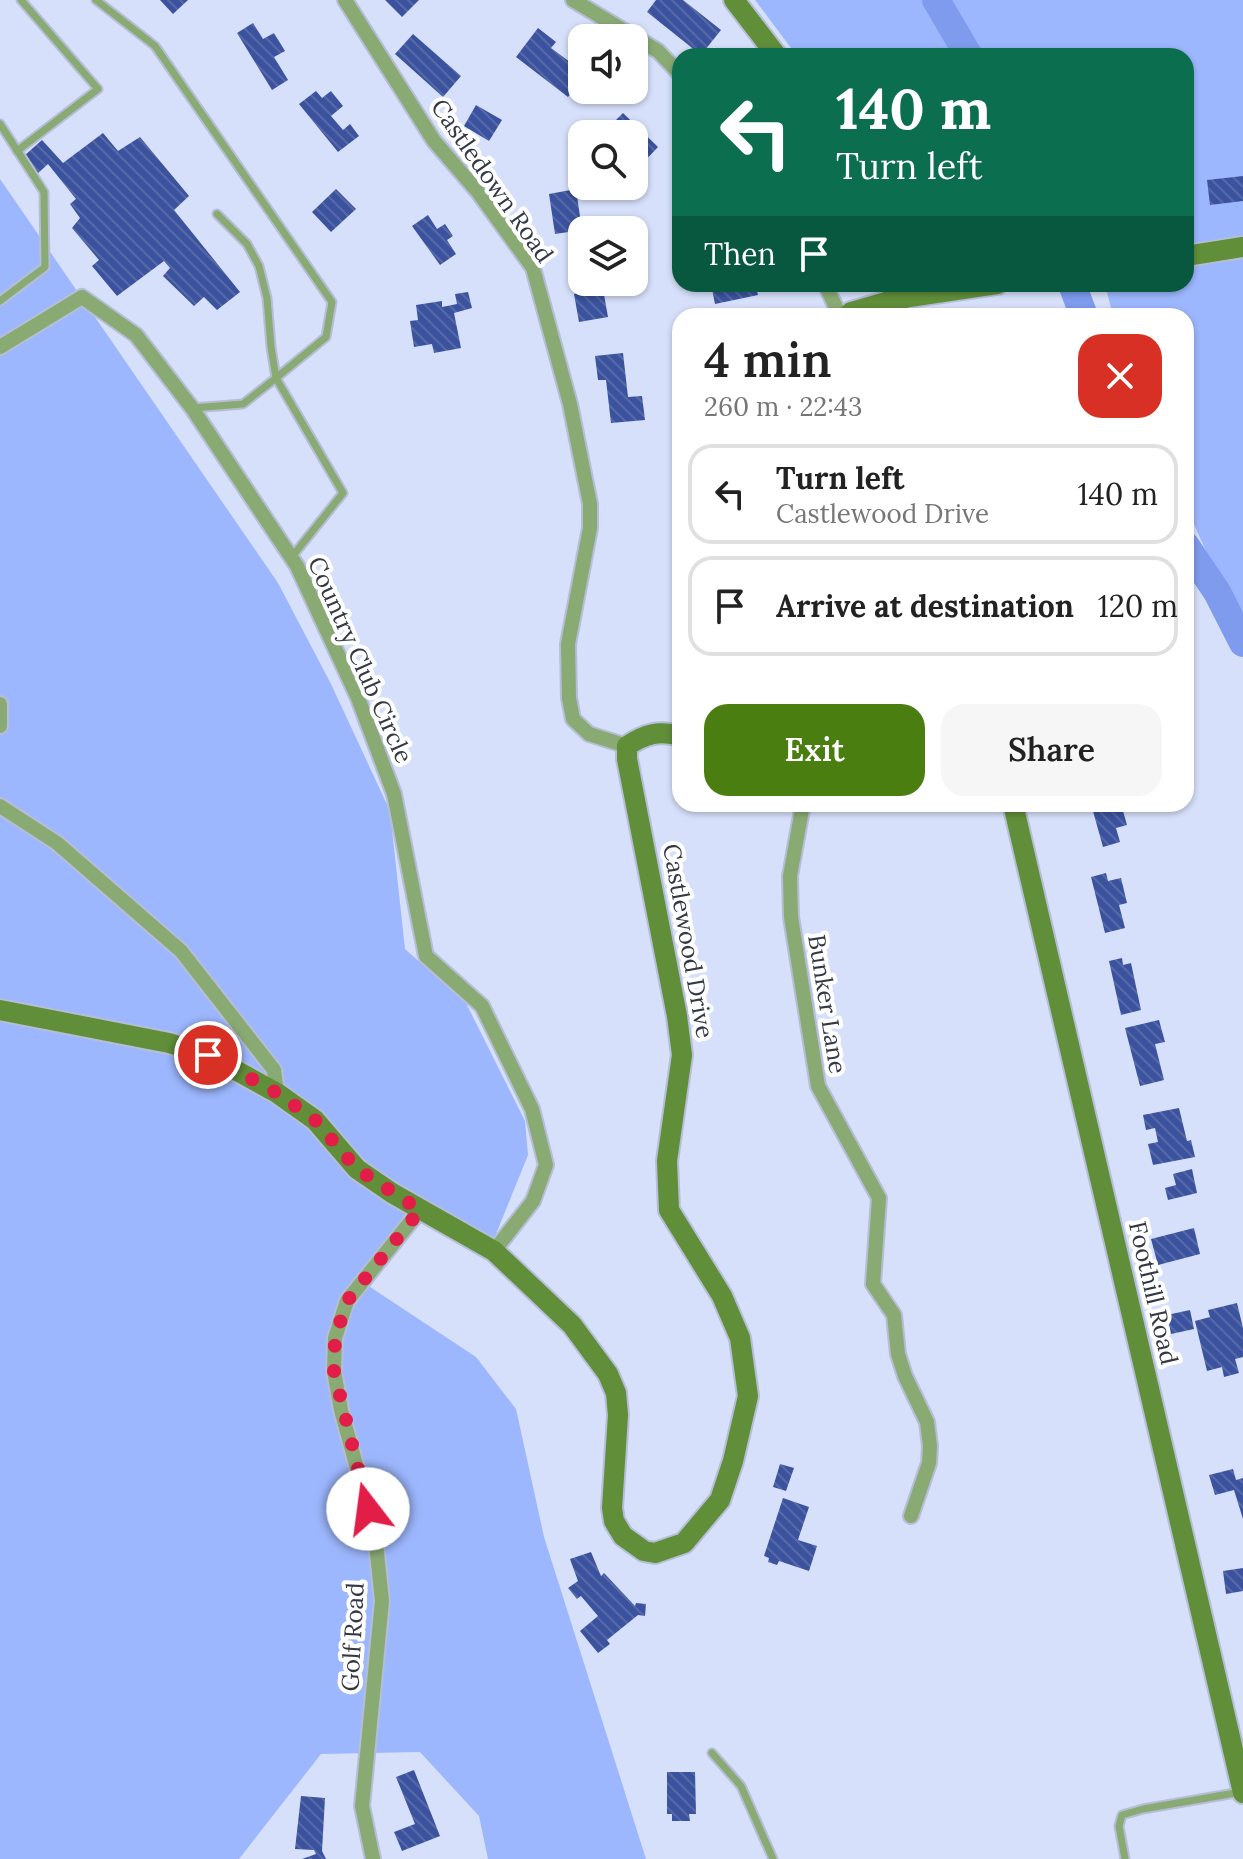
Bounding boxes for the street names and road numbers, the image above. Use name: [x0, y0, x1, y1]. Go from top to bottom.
street label: Castledown Road: [424, 93, 560, 269]
street label: Country Club Circle: [301, 552, 420, 768]
street label: Castlewood Drive: [656, 841, 721, 1040]
street label: Bunker Lane: [801, 932, 854, 1076]
street label: Foothill Road: [1122, 1218, 1185, 1368]
street label: Golf Road: [334, 1582, 371, 1692]

